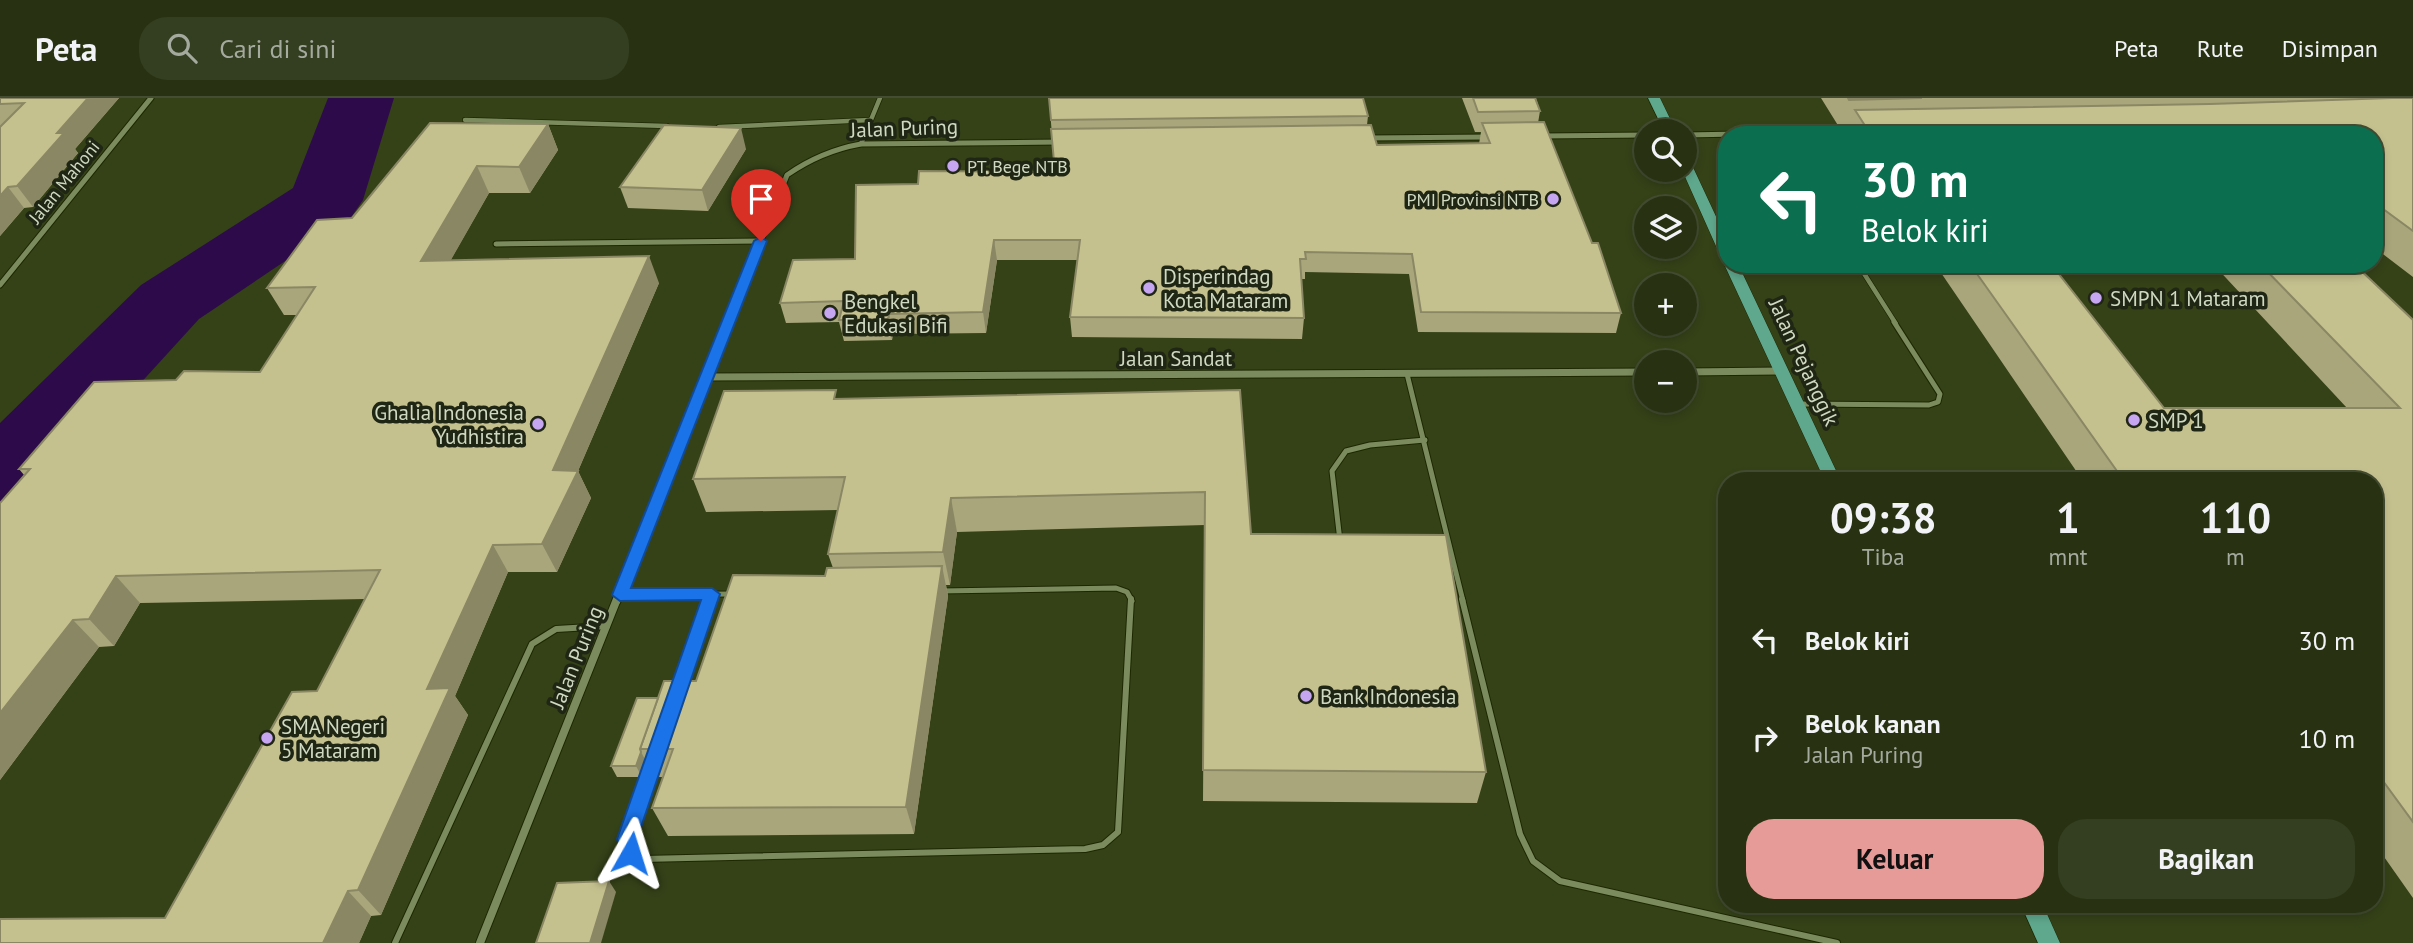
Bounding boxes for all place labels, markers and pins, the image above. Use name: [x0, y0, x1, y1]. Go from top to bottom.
place label: PT. Bege NTB: [967, 155, 1068, 178]
marker: PT. Bege NTB: [945, 158, 961, 174]
pin: [731, 169, 791, 241]
place label: PMI Provinsi NTB: [1407, 188, 1539, 211]
marker: PMI Provinsi NTB: [1545, 191, 1561, 207]
place label: Disperindag Kota Mataram: [1163, 263, 1288, 314]
marker: Disperindag Kota Mataram: [1141, 280, 1157, 296]
place label: SMPN 1 Mataram: [2110, 285, 2265, 312]
place label: Bengkel Edukasi Bifi: [844, 288, 948, 339]
marker: SMPN 1 Mataram: [2088, 290, 2104, 306]
marker: Bengkel Edukasi Bifi: [822, 305, 838, 321]
place label: Ghalia Indonesia Yudhistira: [374, 399, 524, 450]
place label: SMP 1: [2148, 407, 2204, 434]
marker: SMP 1: [2126, 412, 2142, 428]
marker: Ghalia Indonesia Yudhistira: [530, 416, 546, 432]
place label: Bank Indonesia: [1320, 683, 1456, 710]
marker: Bank Indonesia: [1298, 688, 1314, 704]
place label: SMA Negeri 5 Mataram: [281, 713, 385, 764]
marker: SMA Negeri 5 Mataram: [259, 730, 275, 746]

